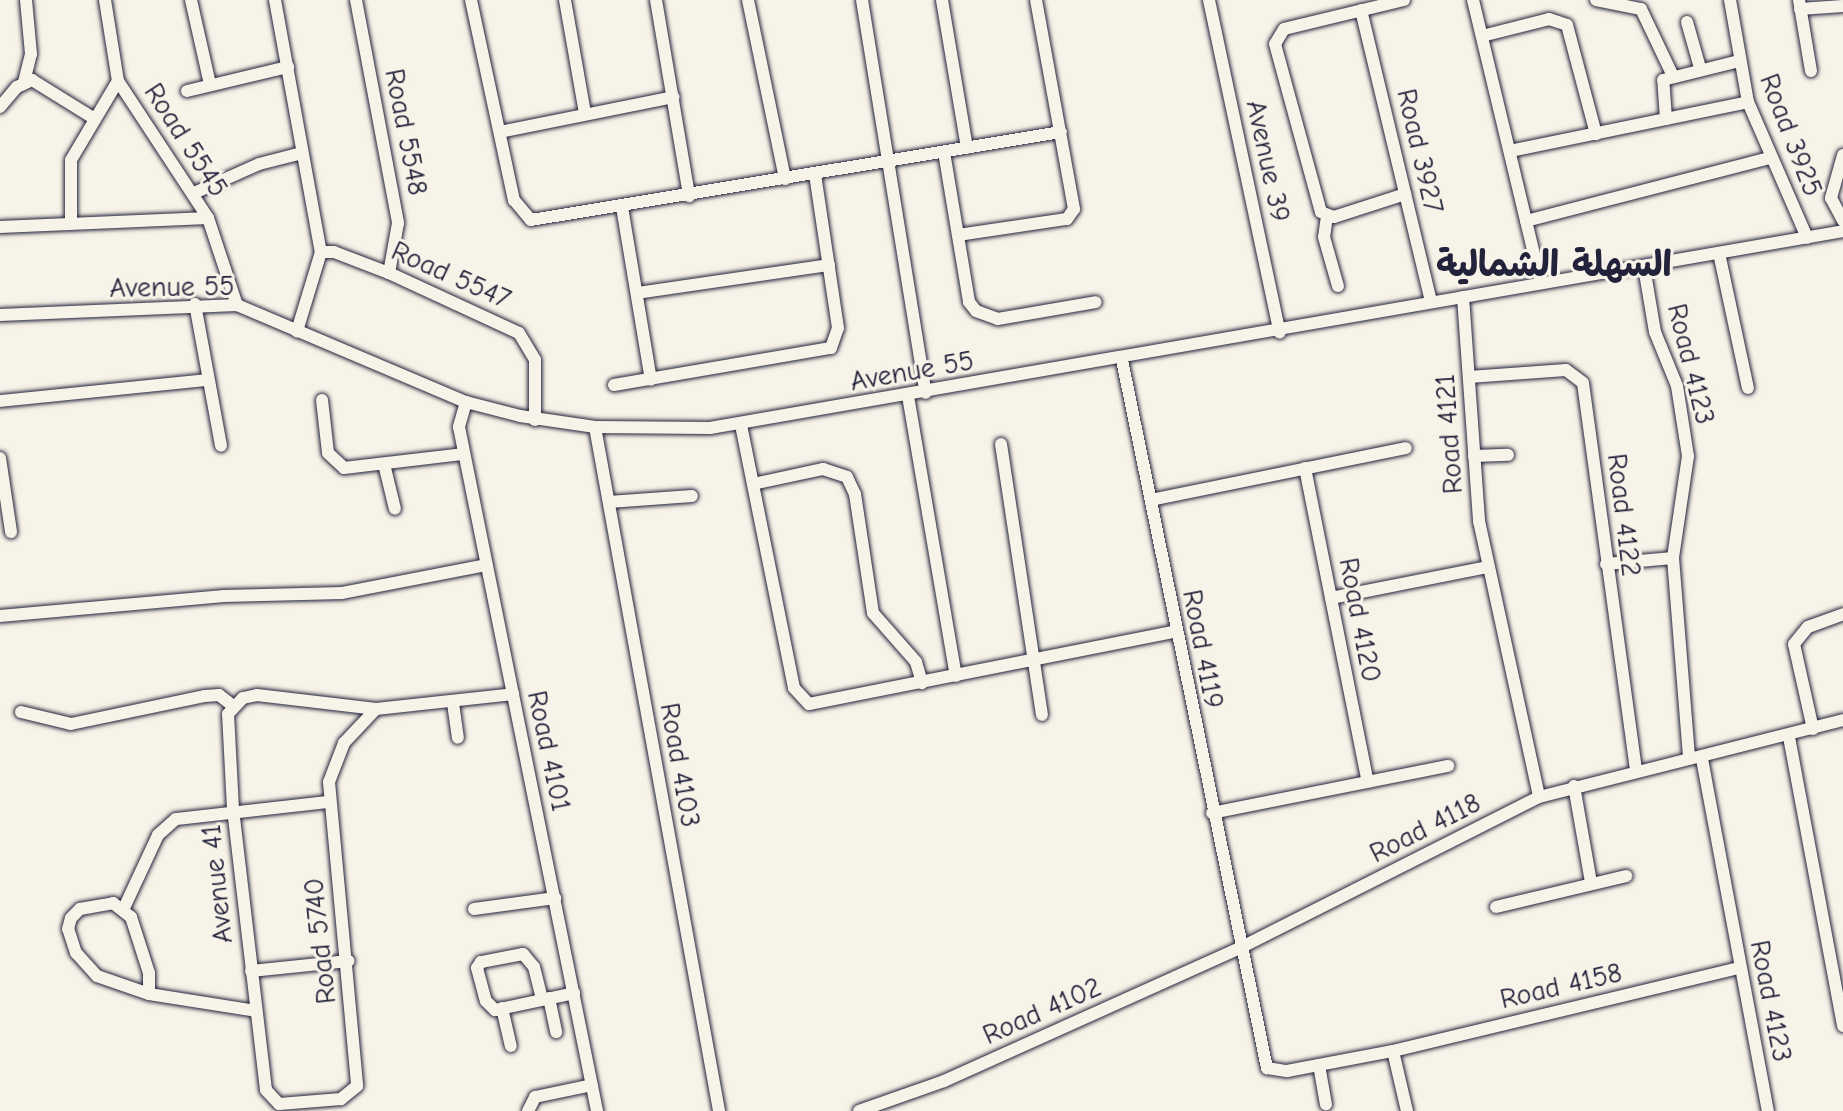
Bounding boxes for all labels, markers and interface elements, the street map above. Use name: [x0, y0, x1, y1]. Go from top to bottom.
street label: Road 5548: [377, 66, 435, 198]
street label: Road 3925: [1752, 69, 1830, 201]
street label: Road 5545: [137, 77, 235, 203]
street label: Road 3927: [1389, 86, 1451, 216]
street label: Avenue 39: [1239, 97, 1297, 225]
street label: Road 5547: [386, 234, 516, 316]
district label: السهلة الشمالية: [1436, 243, 1672, 287]
street label: Avenue 55: [109, 269, 235, 305]
street label: Road 4123: [1660, 300, 1722, 428]
street label: Avenue 55: [848, 344, 976, 398]
street label: Road 4121: [1428, 373, 1470, 495]
street label: Road 4122: [1600, 452, 1648, 578]
street label: Road 4120: [1331, 555, 1389, 685]
street label: Road 4119: [1175, 587, 1231, 711]
street label: Road 4101: [520, 688, 578, 814]
street label: Road 4103: [653, 700, 707, 830]
street label: Road 4118: [1364, 786, 1486, 870]
street label: Avenue 41: [194, 823, 240, 945]
street label: Road 5740: [297, 876, 343, 1006]
street label: Road 4123: [1743, 937, 1799, 1065]
street label: Road 4158: [1497, 956, 1625, 1016]
street label: Road 4102: [978, 970, 1106, 1052]

